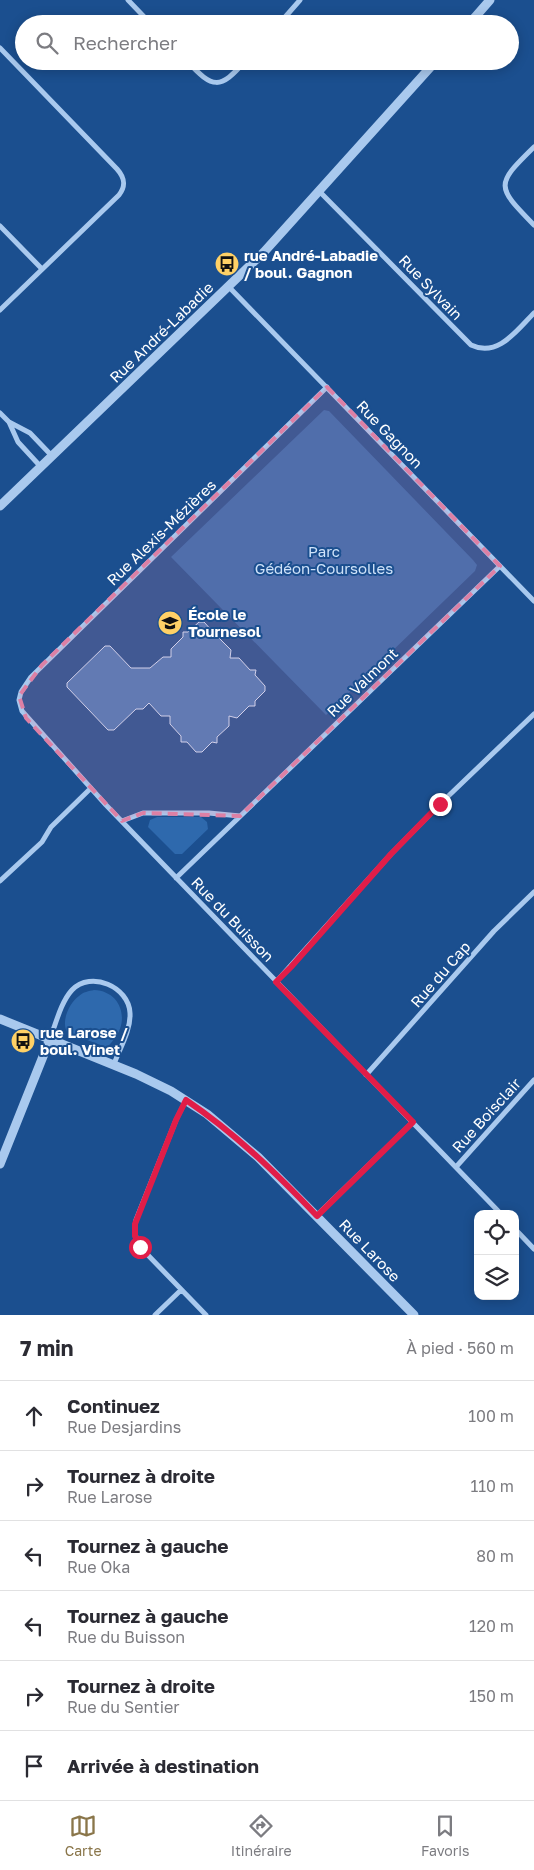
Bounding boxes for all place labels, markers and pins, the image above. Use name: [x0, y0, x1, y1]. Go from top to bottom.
place label: rue André-Labadie / boul. Gagnon: [244, 246, 378, 281]
bus stop icon: rue André-Labadie / boul. Gagnon: [214, 251, 240, 277]
place label: École le Tournesol: [188, 605, 261, 640]
school or university icon: École le Tournesol: [157, 610, 183, 636]
place label: rue Larose / boul. Vinet: [40, 1023, 128, 1058]
bus stop icon: rue Larose / boul. Vinet: [10, 1028, 36, 1054]

